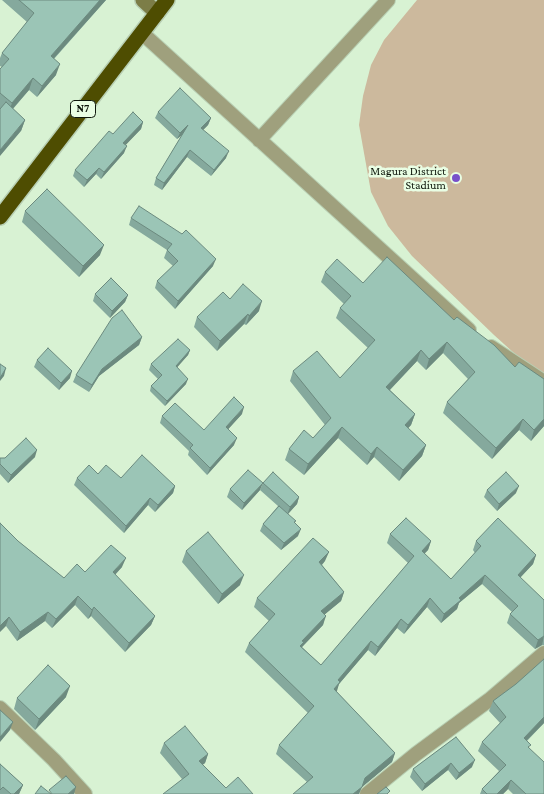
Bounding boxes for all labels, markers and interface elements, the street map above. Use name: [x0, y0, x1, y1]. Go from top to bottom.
road number: N7: [70, 100, 96, 118]
place label: Magura District Stadium: [370, 164, 446, 192]
marker: Magura District Stadium: [450, 172, 462, 184]

